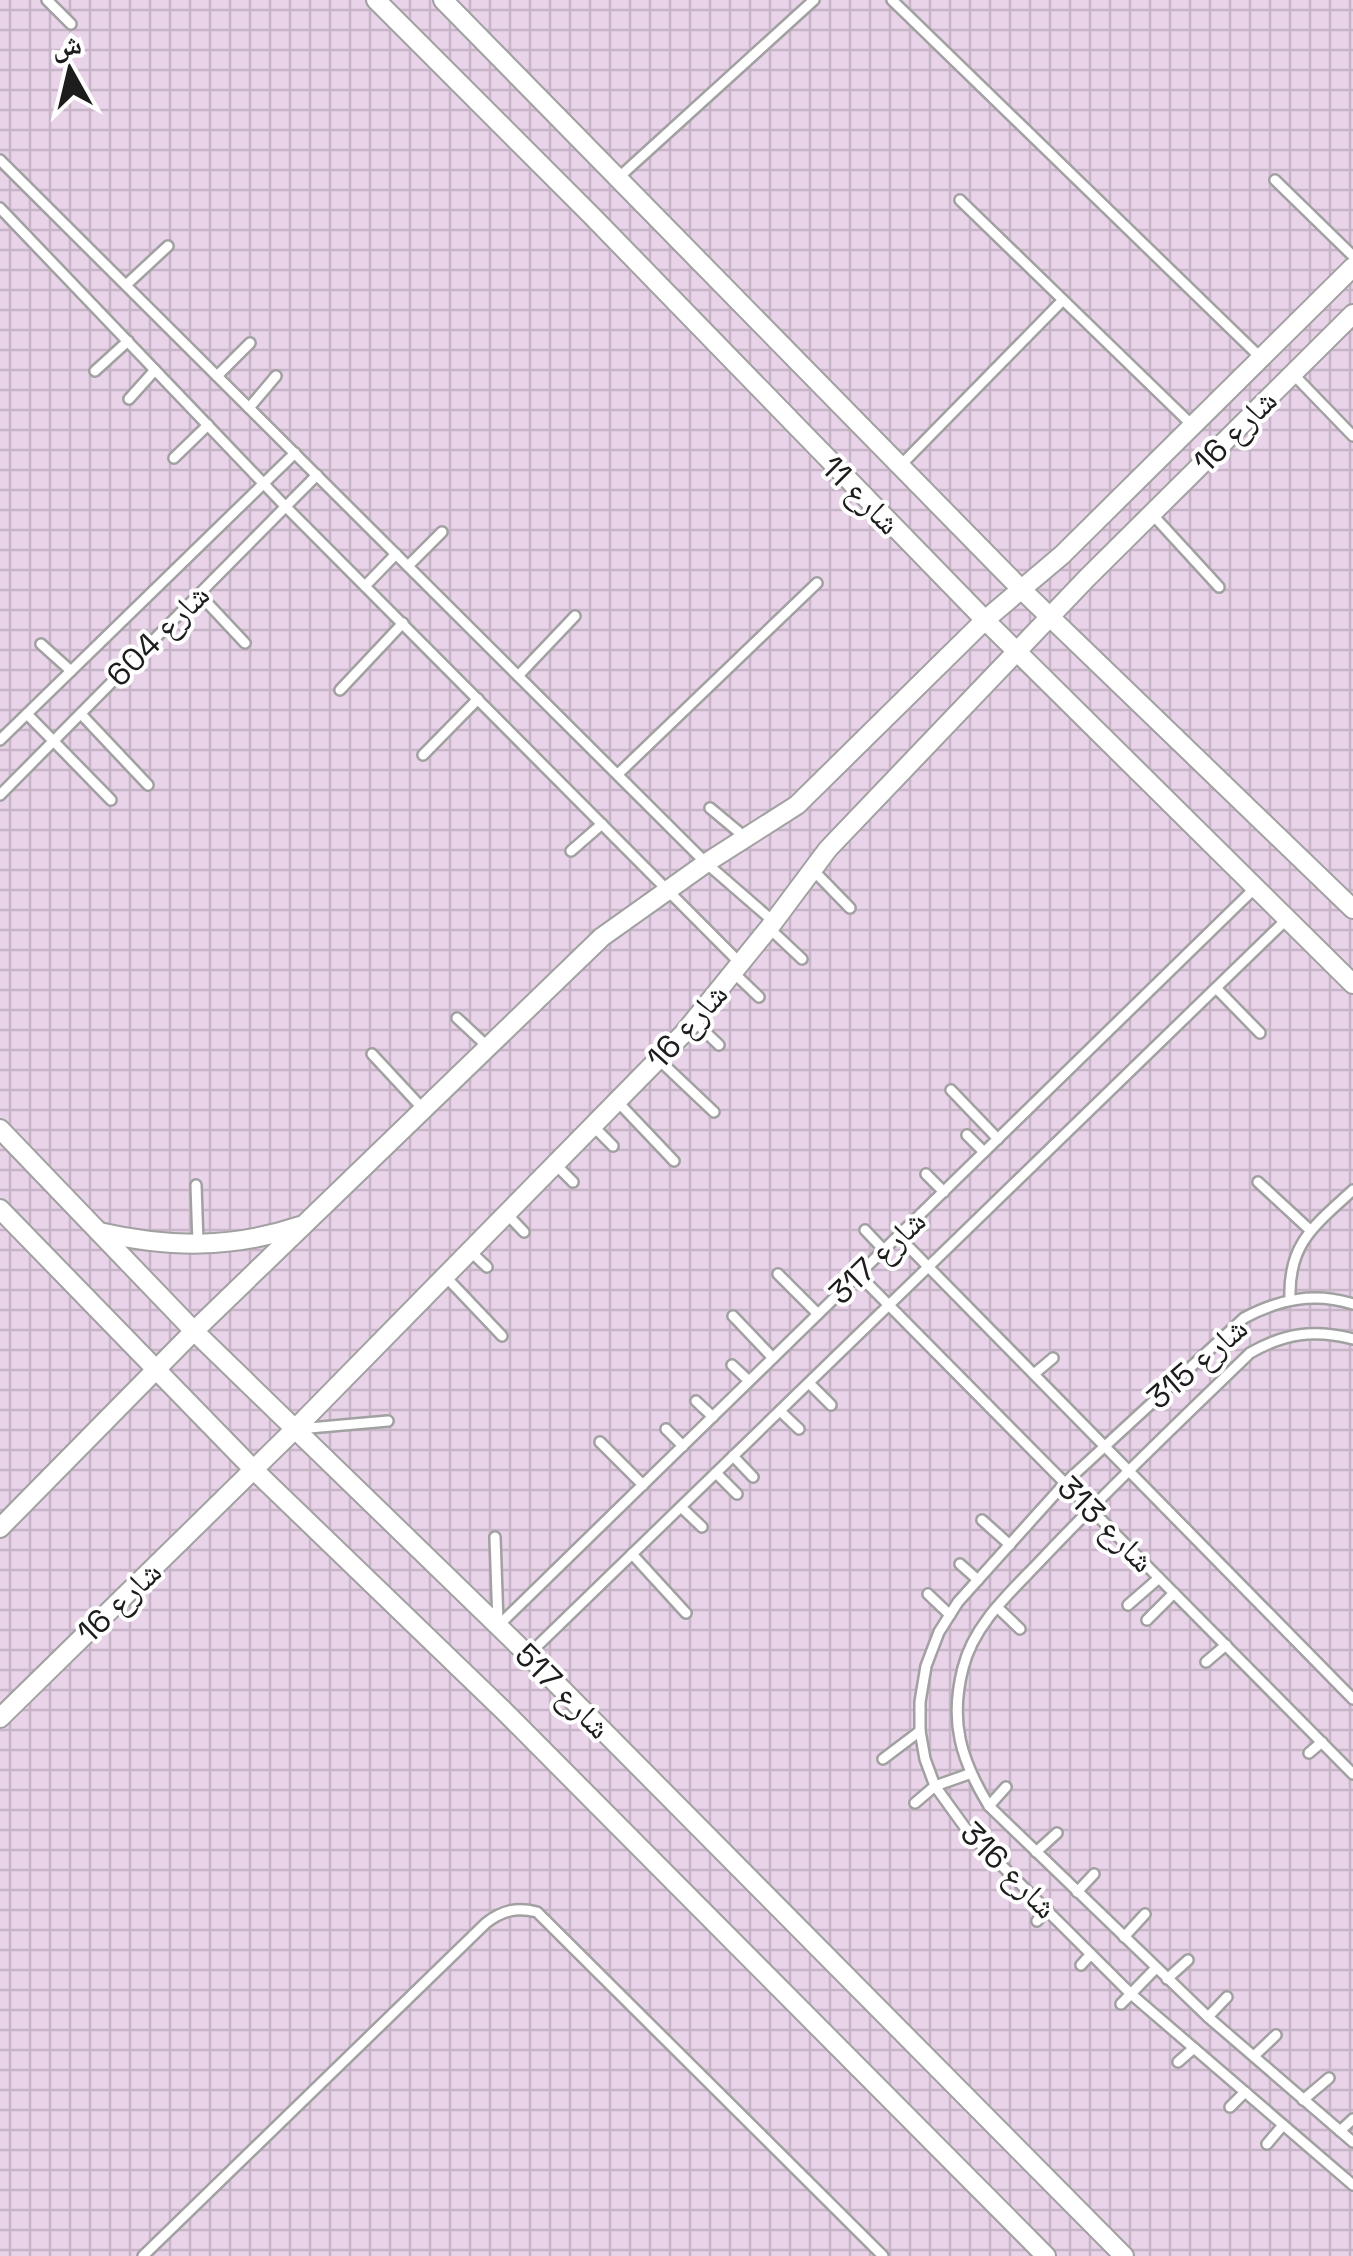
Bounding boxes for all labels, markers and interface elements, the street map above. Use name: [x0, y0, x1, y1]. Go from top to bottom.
north arrow: [20, 20, 120, 120]
text: ش: [49, 25, 84, 65]
street label: شارع 16: [1185, 381, 1285, 481]
street label: شارع 11: [813, 447, 909, 543]
street label: شارع 604: [98, 575, 218, 695]
street label: شارع 16: [638, 975, 736, 1077]
street label: شارع 317: [820, 1201, 934, 1313]
street label: شارع 315: [1138, 1308, 1256, 1418]
street label: شارع 313: [1049, 1467, 1163, 1581]
street label: شارع 16: [68, 1552, 170, 1652]
street label: شارع 517: [507, 1635, 619, 1747]
street label: شارع 316: [952, 1813, 1066, 1927]

